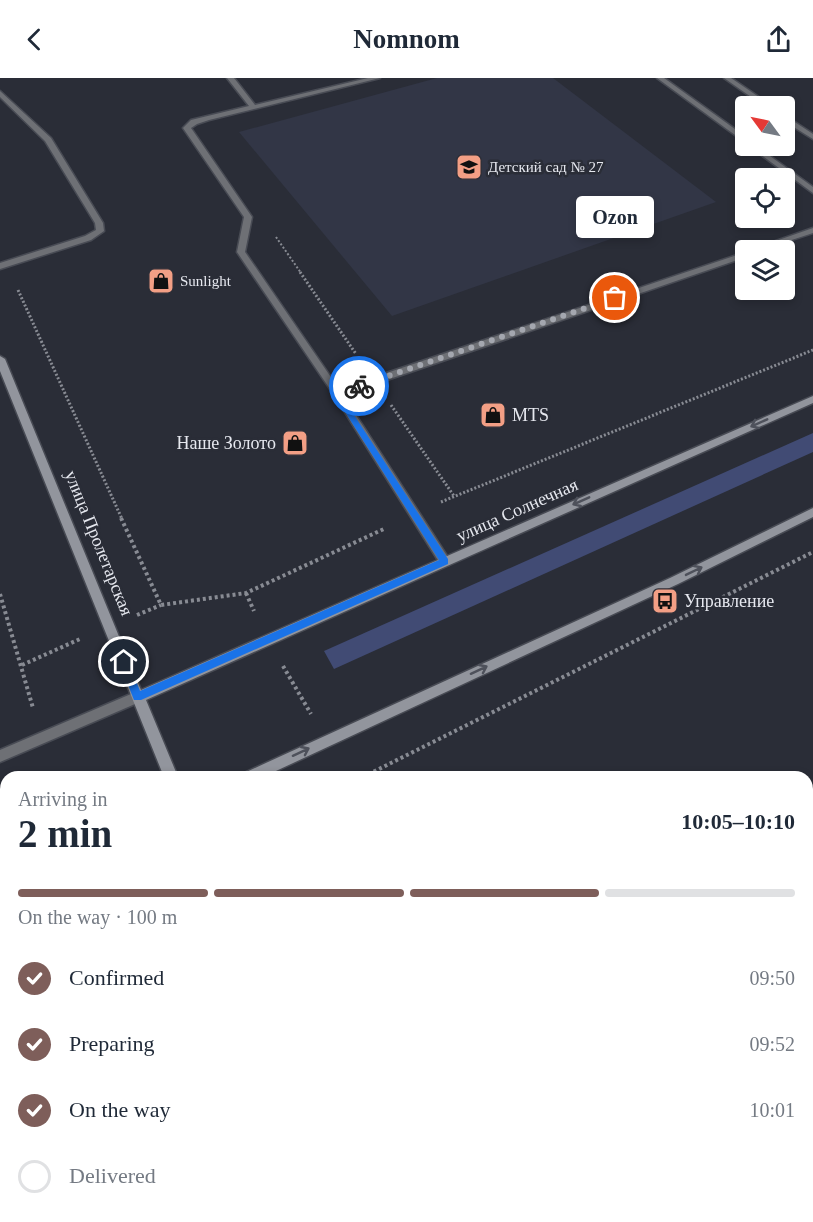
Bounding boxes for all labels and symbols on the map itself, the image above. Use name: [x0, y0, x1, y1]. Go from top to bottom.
north arrow: [735, 96, 795, 156]
school or university icon: Детский сад № 27: [454, 152, 484, 182]
place label: Детский сад № 27: [488, 159, 604, 175]
callout: Ozon: [576, 196, 654, 238]
shop icon: Sunlight: [146, 266, 176, 296]
pin: [589, 272, 640, 323]
place label: Sunlight: [180, 273, 232, 289]
courier: [329, 356, 389, 416]
shop icon: MTS: [478, 400, 508, 430]
place label: MTS: [512, 405, 549, 425]
one-way arrow: [751, 417, 769, 429]
shop icon: Наше Золото: [280, 428, 310, 458]
place label: Наше Золото: [177, 433, 276, 453]
street label: улица Пролетарская: [61, 468, 137, 618]
street label: улица Солнечная: [453, 474, 581, 546]
one-way arrow: [572, 497, 590, 508]
one-way arrow: [684, 565, 702, 576]
bus stop icon: Управление: [650, 586, 680, 616]
place label: Управление: [684, 591, 774, 611]
pin: [98, 636, 149, 687]
one-way arrow: [469, 664, 487, 676]
one-way arrow: [292, 745, 310, 757]

